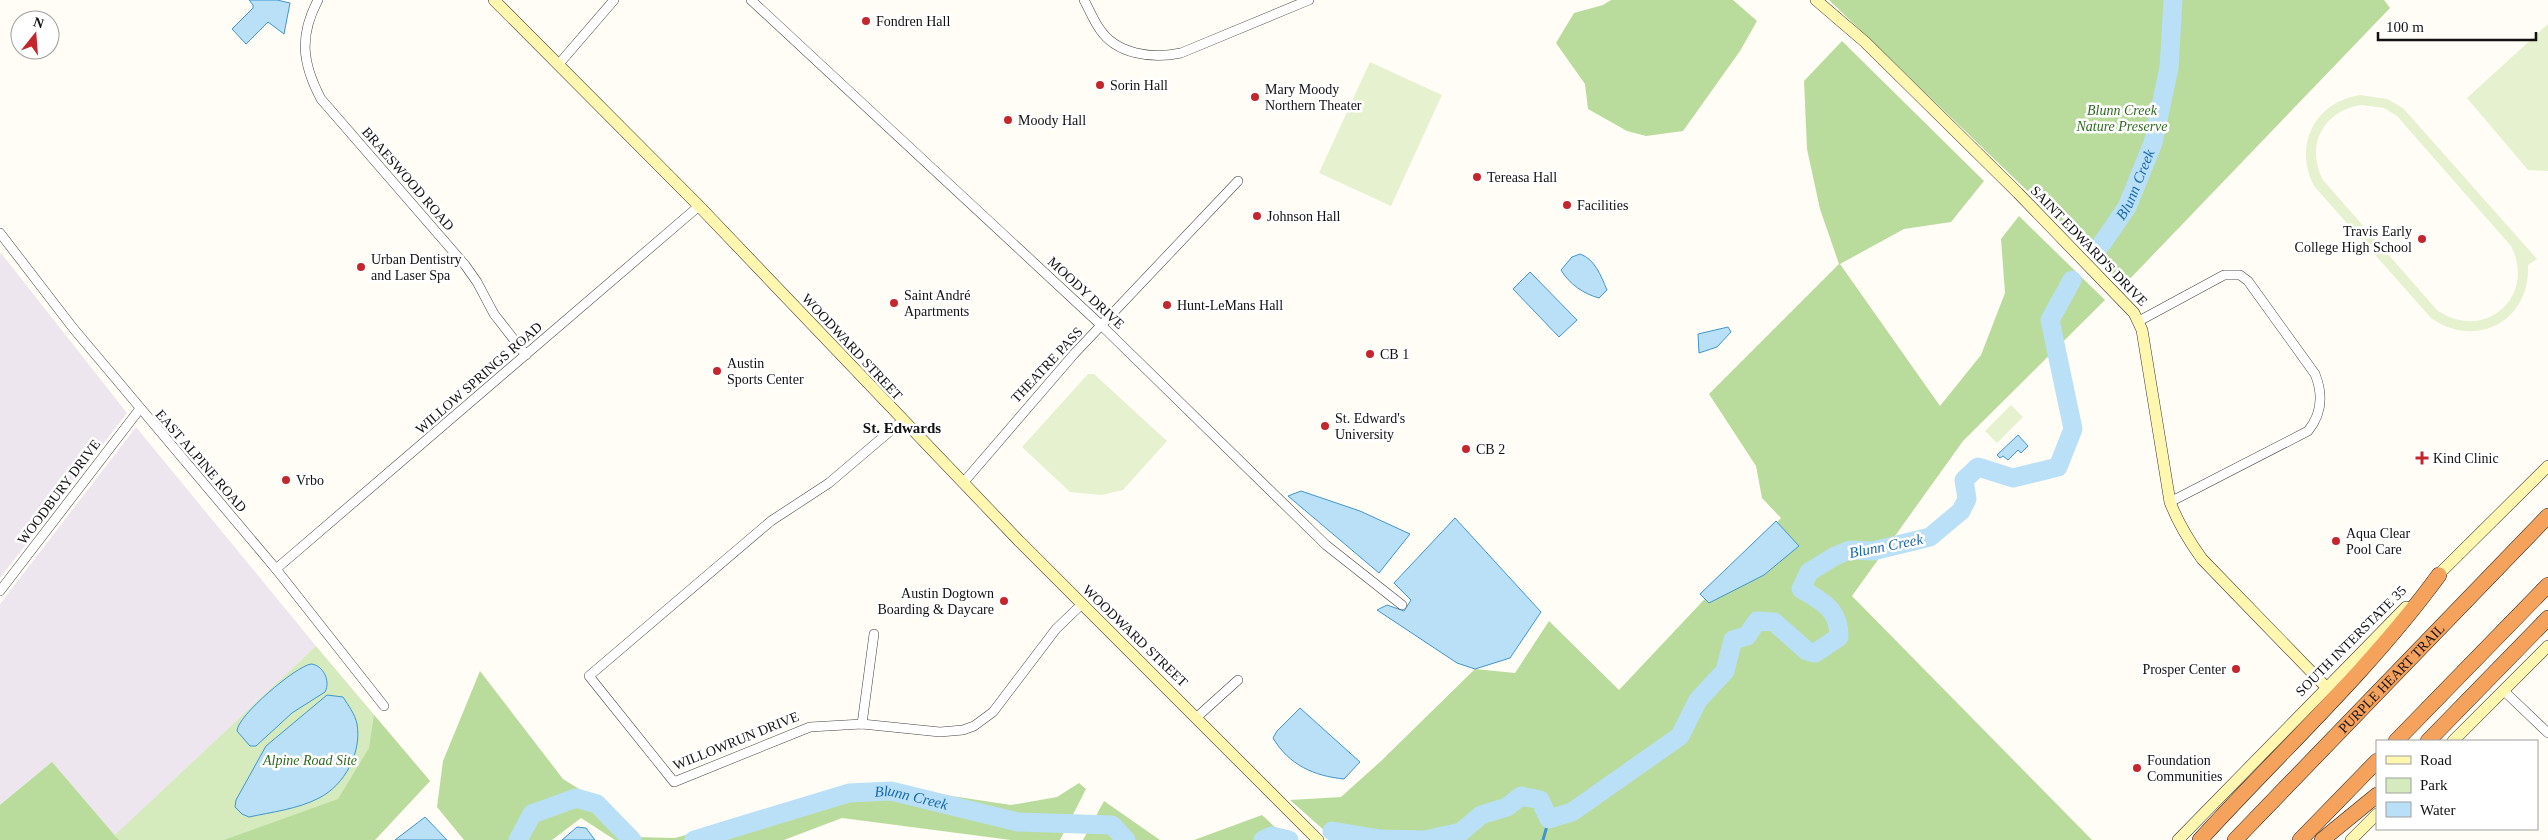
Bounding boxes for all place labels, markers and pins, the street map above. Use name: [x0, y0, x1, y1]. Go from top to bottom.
place label: Fondren Hall: [876, 14, 950, 29]
marker: Fondren Hall: [860, 15, 872, 27]
place label: Sorin Hall: [1110, 78, 1168, 93]
marker: Sorin Hall: [1094, 79, 1106, 91]
place label: Mary Moody Northern Theater: [1265, 82, 1362, 113]
marker: Mary Moody Northern Theater: [1249, 91, 1261, 103]
place label: Moody Hall: [1018, 113, 1086, 128]
marker: Moody Hall: [1002, 114, 1014, 126]
place label: Tereasa Hall: [1487, 170, 1557, 185]
marker: Tereasa Hall: [1471, 171, 1483, 183]
place label: Facilities: [1577, 198, 1628, 213]
marker: Facilities: [1561, 199, 1573, 211]
place label: Johnson Hall: [1267, 209, 1341, 224]
marker: Johnson Hall: [1251, 210, 1263, 222]
place label: Travis Early College High School: [2295, 224, 2412, 255]
marker: Travis Early College High School: [2416, 233, 2428, 245]
place label: Urban Dentistry and Laser Spa: [371, 252, 462, 283]
marker: Urban Dentistry and Laser Spa: [355, 261, 367, 273]
place label: Saint André Apartments: [904, 288, 971, 319]
marker: Saint André Apartments: [888, 297, 900, 309]
place label: Hunt-LeMans Hall: [1177, 298, 1283, 313]
marker: Hunt-LeMans Hall: [1161, 299, 1173, 311]
place label: CB 1: [1380, 347, 1409, 362]
marker: CB 1: [1364, 348, 1376, 360]
place label: Austin Sports Center: [727, 356, 804, 387]
marker: Austin Sports Center: [711, 365, 723, 377]
place label: St. Edward's University: [1335, 411, 1405, 442]
marker: St. Edward's University: [1319, 420, 1331, 432]
place label: CB 2: [1476, 442, 1505, 457]
marker: CB 2: [1460, 443, 1472, 455]
marker: Kind Clinic: [2415, 451, 2429, 465]
place label: Kind Clinic: [2433, 451, 2499, 466]
place label: Vrbo: [296, 473, 324, 488]
marker: Vrbo: [280, 474, 292, 486]
place label: Aqua Clear Pool Care: [2346, 526, 2410, 557]
marker: Aqua Clear Pool Care: [2330, 535, 2342, 547]
place label: Austin Dogtown Boarding & Daycare: [877, 586, 994, 617]
marker: Austin Dogtown Boarding & Daycare: [998, 595, 1010, 607]
place label: Prosper Center: [2142, 662, 2226, 677]
marker: Prosper Center: [2230, 663, 2242, 675]
place label: Foundation Communities: [2147, 753, 2222, 784]
marker: Foundation Communities: [2131, 762, 2143, 774]

